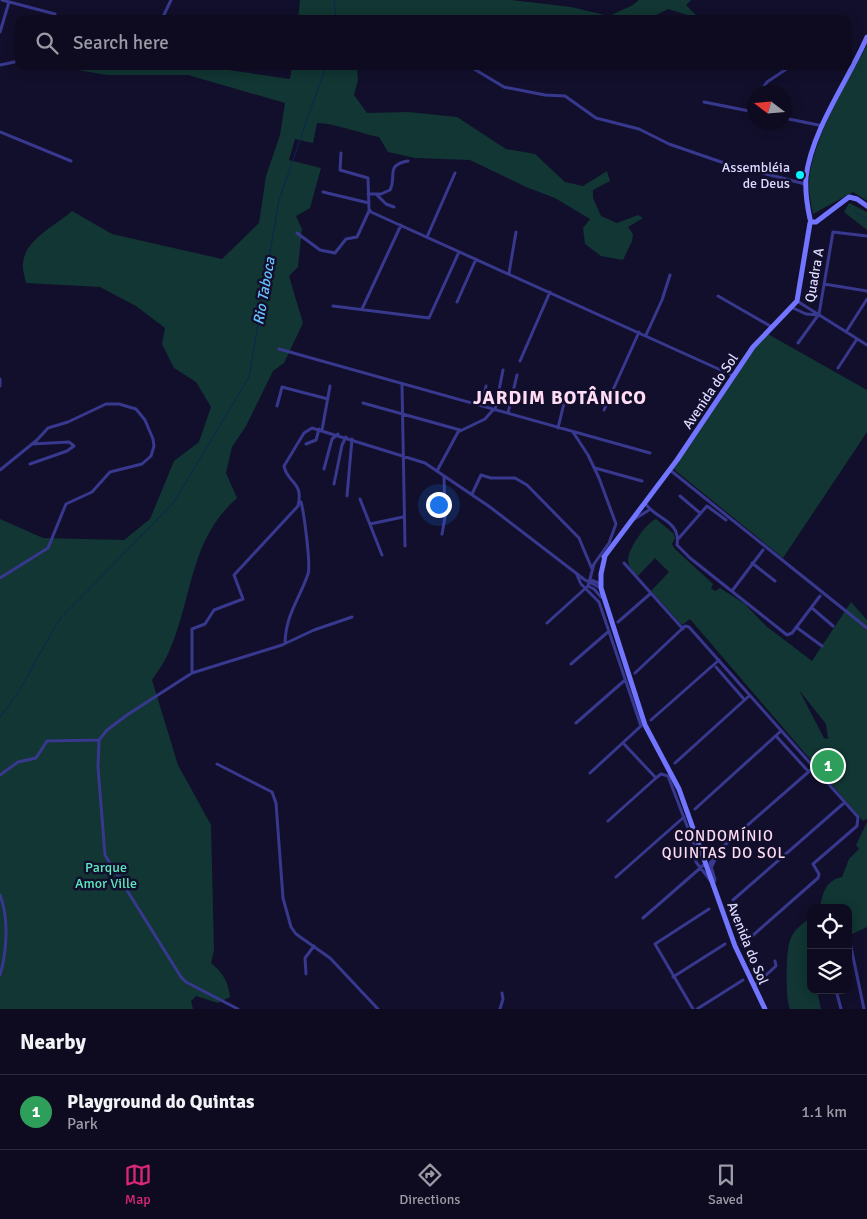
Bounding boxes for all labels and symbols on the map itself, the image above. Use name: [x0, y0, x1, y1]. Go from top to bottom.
north arrow: [747, 85, 792, 130]
place label: Assembléia de Deus: [722, 159, 790, 192]
marker: Assembléia de Deus: [794, 169, 806, 181]
street label: Quadra A: [801, 246, 828, 304]
water label: Rio Taboca: [249, 255, 279, 326]
street label: Avenida do Sol: [679, 350, 742, 432]
district label: JARDIM BOTÂNICO: [473, 386, 647, 410]
your location: [426, 492, 452, 518]
pin: 1: [812, 747, 844, 785]
district label: CONDOMÍNIO QUINTAS DO SOL: [662, 826, 786, 862]
park label: Parque Amor Ville: [75, 859, 137, 892]
street label: Avenida do Sol: [723, 899, 772, 987]

